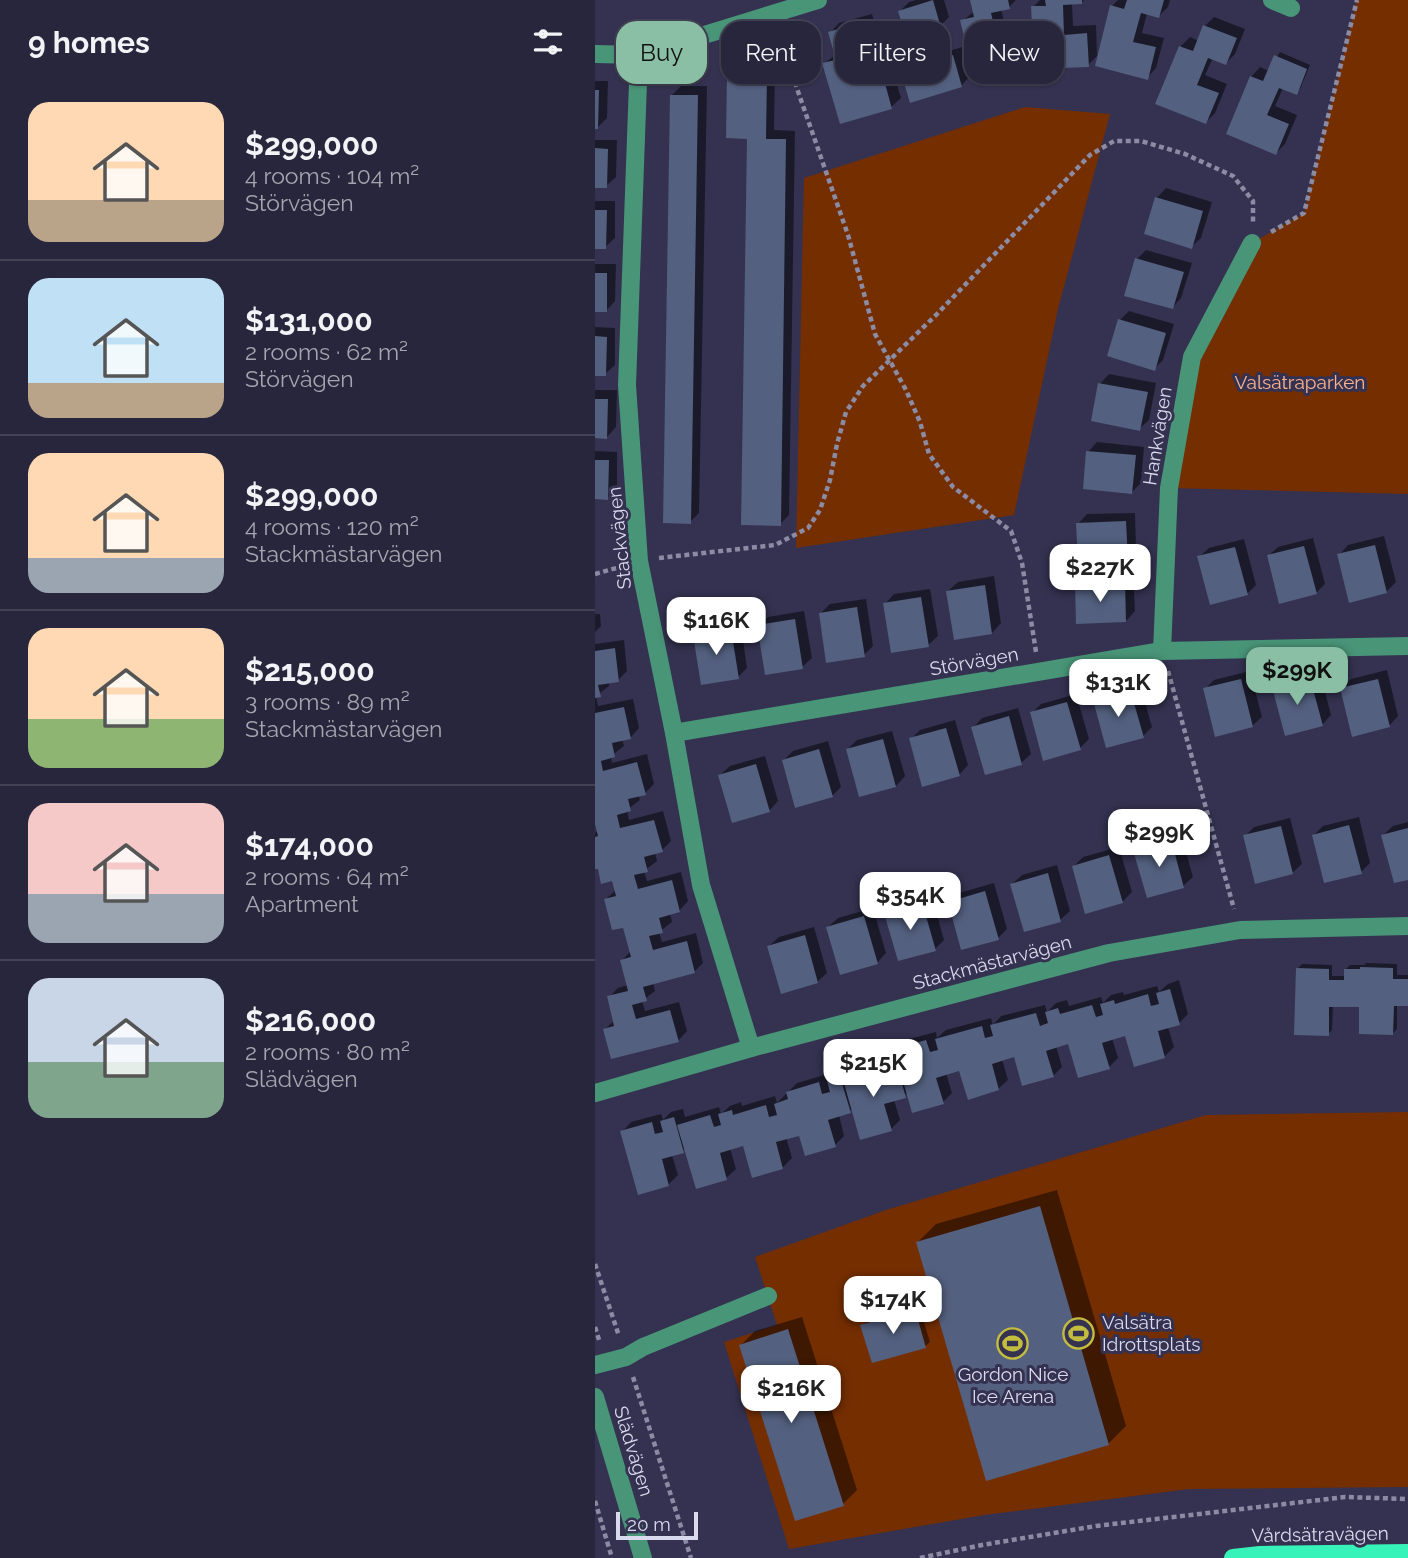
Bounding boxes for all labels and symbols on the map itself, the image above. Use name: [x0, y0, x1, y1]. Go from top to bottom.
park label: Valsätraparken: [1235, 371, 1365, 393]
street label: Hankvägen: [1138, 385, 1176, 487]
street label: Stackvägen: [603, 486, 635, 590]
pin: $227K: [1051, 544, 1149, 604]
pin: $116K: [667, 598, 765, 657]
street label: Störvägen: [928, 642, 1020, 680]
pin: $299K: [1248, 648, 1346, 707]
pin: $131K: [1069, 660, 1167, 719]
pin: $299K: [1110, 810, 1208, 869]
pin: $354K: [861, 872, 959, 932]
street label: Stackmästarvägen: [910, 930, 1074, 994]
pin: $215K: [824, 1040, 922, 1099]
pin: $174K: [844, 1276, 942, 1336]
place label: Valsätra Idrottsplats: [1102, 1311, 1201, 1355]
sports icon: Valsätra Idrottsplats: [1062, 1316, 1096, 1350]
sports icon: Gordon Nice Ice Arena: [996, 1326, 1030, 1360]
place label: Gordon Nice Ice Arena: [958, 1363, 1068, 1407]
pin: $216K: [742, 1366, 840, 1425]
street label: Slädvägen: [610, 1403, 658, 1499]
scale bar: [616, 1509, 698, 1541]
street label: Vårdsätravägen: [1251, 1522, 1389, 1546]

